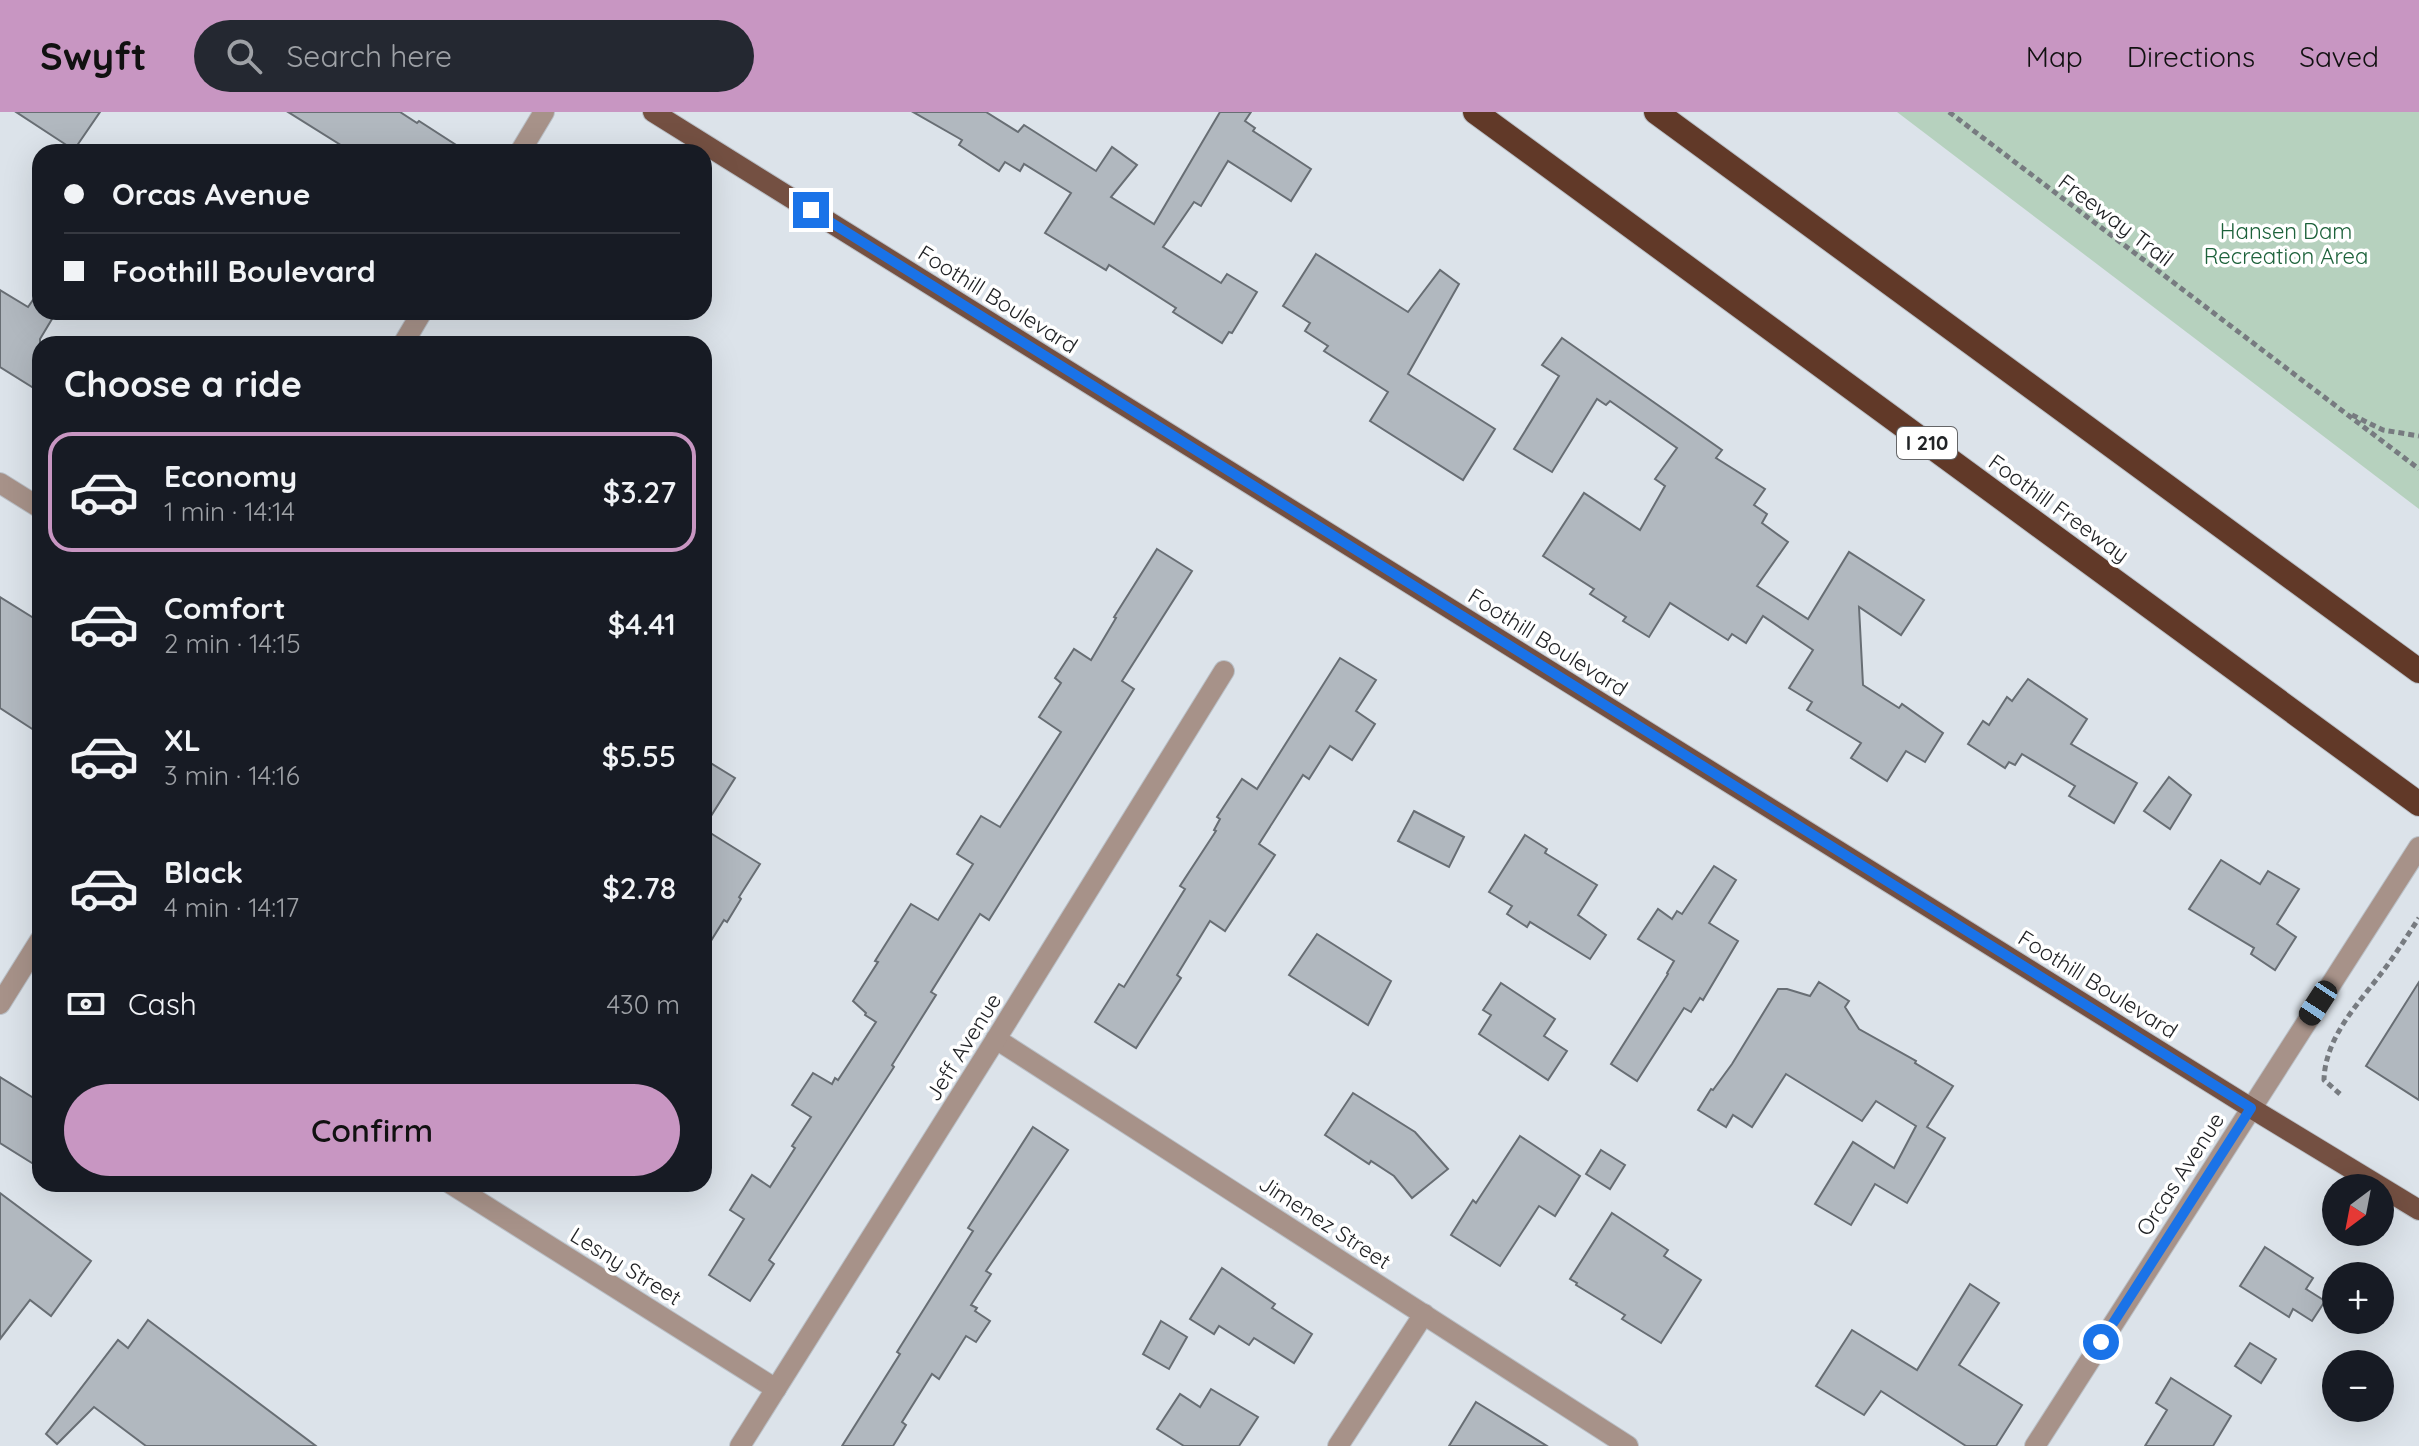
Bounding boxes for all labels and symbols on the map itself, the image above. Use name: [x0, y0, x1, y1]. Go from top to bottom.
street label: Freeway Trail: [2053, 168, 2179, 272]
route end: [793, 192, 829, 228]
park label: Hansen Dam Recreation Area: [2204, 217, 2368, 270]
street label: Foothill Boulevard: [913, 239, 1083, 359]
road number: I 210: [1897, 427, 1957, 459]
street label: Foothill Freeway: [1983, 448, 2135, 568]
street label: Foothill Boulevard: [1463, 582, 1633, 702]
street label: Foothill Boulevard: [2013, 924, 2183, 1044]
car: [2295, 976, 2341, 1030]
street label: Jeff Avenue: [919, 988, 1007, 1106]
street label: Orcas Avenue: [2130, 1107, 2230, 1241]
street label: Jimenez Street: [1254, 1169, 1396, 1275]
north arrow: [2322, 1174, 2394, 1246]
street label: Lesny Street: [565, 1221, 687, 1311]
route start: [2083, 1324, 2119, 1360]

